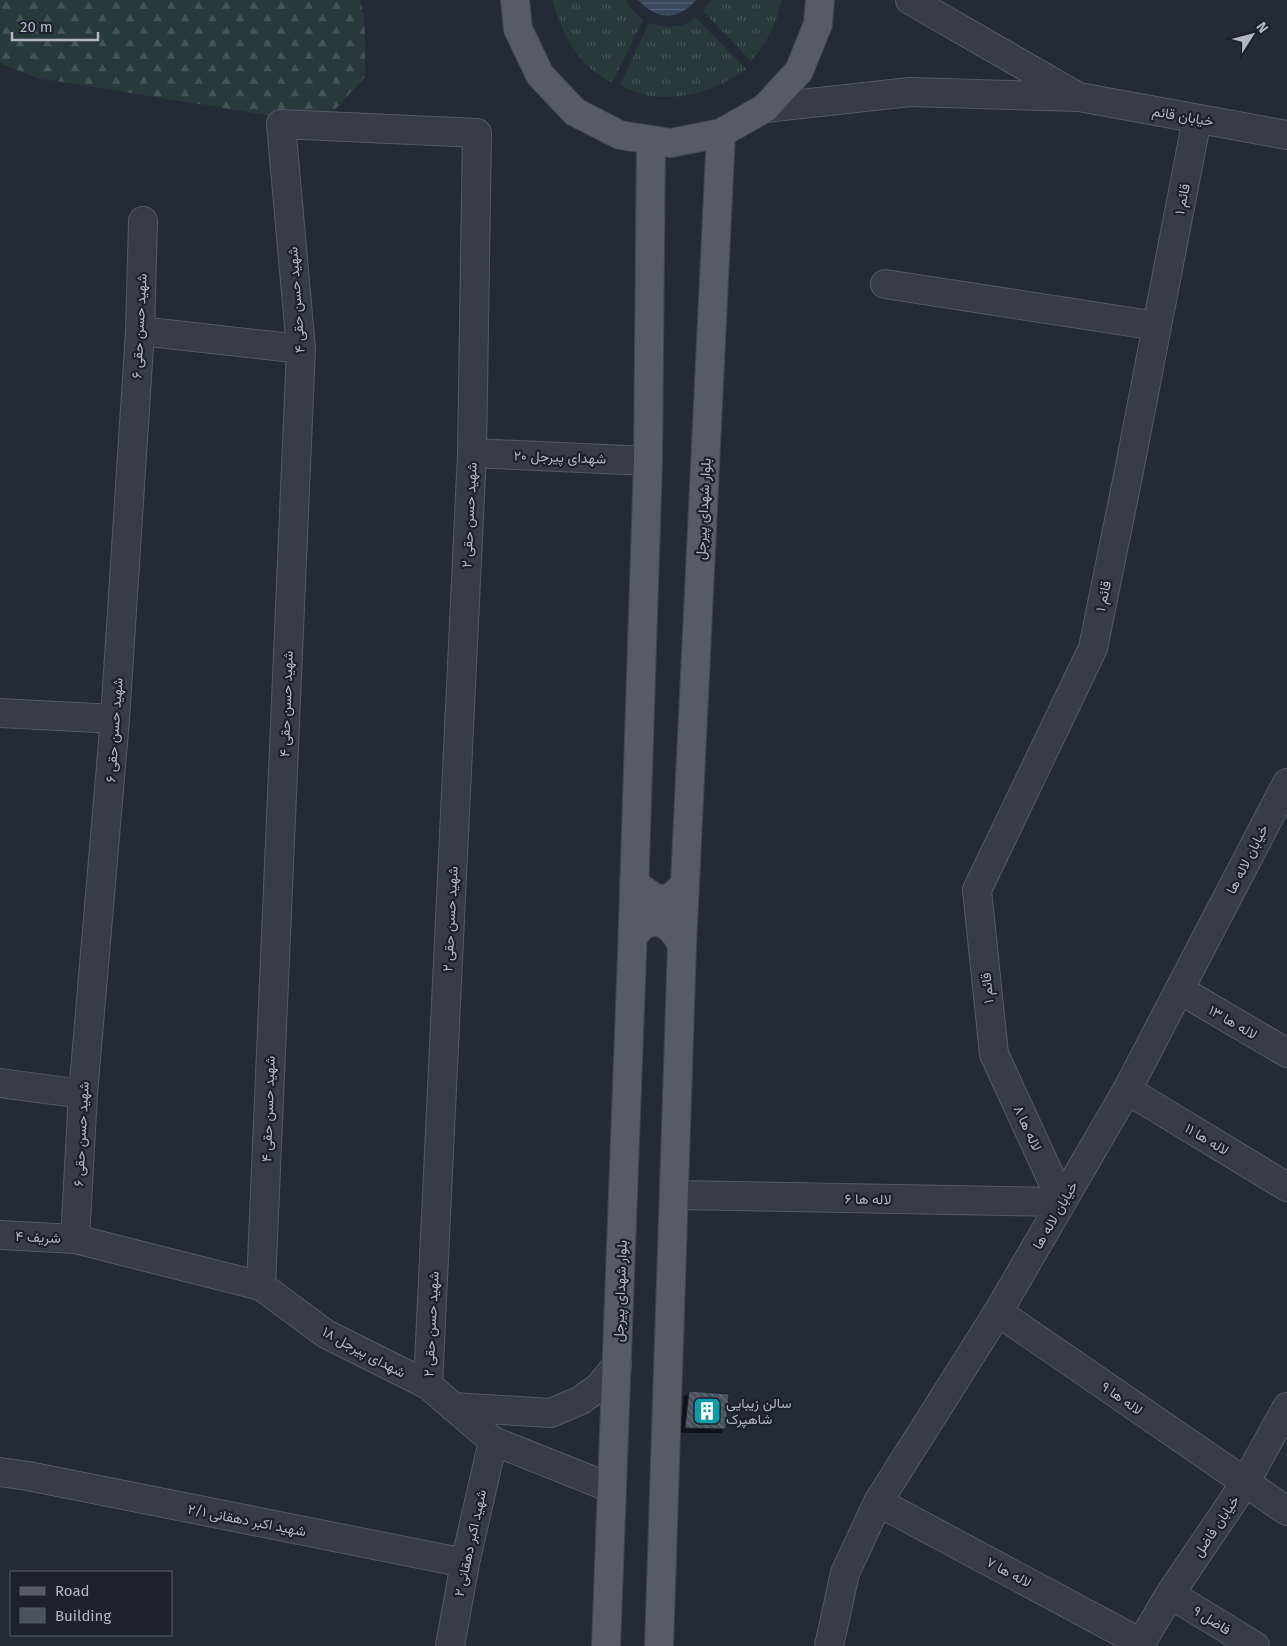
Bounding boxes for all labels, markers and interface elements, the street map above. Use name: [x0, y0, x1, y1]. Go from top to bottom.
scale bar: [12, 10, 99, 42]
north arrow: [1227, 10, 1277, 60]
text: 20 m: [20, 18, 53, 36]
text: N: [1253, 19, 1272, 36]
street label: خیابان قائم: [1151, 103, 1215, 130]
street label: قائم ۱: [1171, 182, 1194, 216]
street label: شهید حسن حقی ۴: [284, 246, 309, 354]
street label: شهید حسن حقی ۶: [128, 273, 151, 379]
street label: شهدای پیرجل ۲۰: [513, 447, 607, 469]
street label: بلوار شهدای پیرجل: [692, 457, 716, 561]
street label: شهید حسن حقی ۲: [458, 462, 481, 568]
street label: قائم ۱: [1092, 579, 1115, 613]
street label: شهید حسن حقی ۴: [276, 651, 297, 757]
street label: شهید حسن حقی ۶: [102, 677, 127, 783]
street label: خیابان لاله ها: [1223, 822, 1272, 897]
street label: شهید حسن حقی ۲: [439, 866, 462, 972]
street label: قائم ۱: [977, 972, 998, 1004]
street label: لاله ها ۱۳: [1205, 1002, 1260, 1043]
street label: شهید حسن حقی ۴: [258, 1056, 279, 1162]
street label: شهید حسن حقی ۶: [70, 1081, 93, 1187]
street label: لاله ها ۸: [1010, 1103, 1045, 1154]
street label: لاله ها ۱۱: [1182, 1120, 1232, 1159]
street label: خیابان لاله ها: [1029, 1178, 1082, 1252]
street label: لاله ها ۶: [844, 1191, 892, 1208]
street label: شریف ۴: [15, 1228, 61, 1247]
street label: بلوار شهدای پیرجل: [610, 1240, 632, 1342]
street label: شهید حسن حقی ۲: [420, 1271, 443, 1377]
street label: شهدای پیرجل ۱۸: [319, 1323, 408, 1382]
street label: لاله ها ۹: [1098, 1378, 1146, 1419]
place label: سالن زیبایی شاهپرک: [726, 1395, 792, 1429]
building icon: سالن زیبایی شاهپرک: [692, 1396, 722, 1426]
street label: شهید اکبر دهقانی ۲: [451, 1488, 490, 1598]
street label: خیابان فاضل: [1190, 1492, 1243, 1560]
street label: شهید اکبر دهقانی ۲/۱: [186, 1501, 308, 1540]
street label: لاله ها ۷: [983, 1554, 1034, 1591]
legend: [10, 1571, 172, 1636]
text: Road: [55, 1582, 90, 1600]
street label: فاضل ۹: [1190, 1602, 1234, 1639]
text: Building: [55, 1607, 111, 1625]

